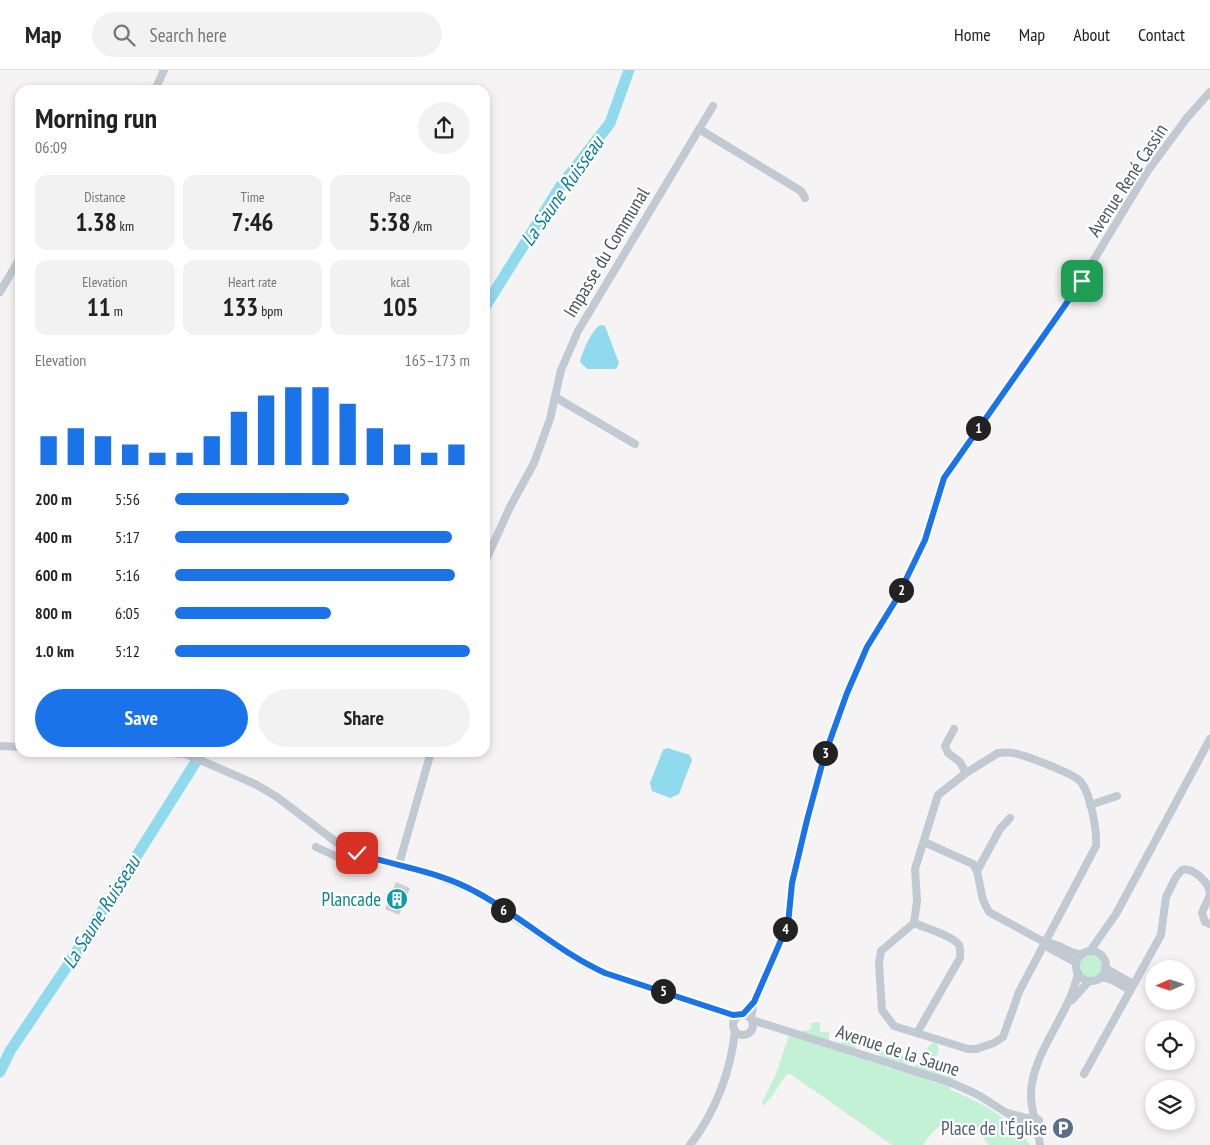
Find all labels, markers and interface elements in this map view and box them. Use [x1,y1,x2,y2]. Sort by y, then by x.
search box [92,12,442,57]
text: Map [25,19,62,50]
icon: search [110,21,138,49]
text: Search here [150,23,227,47]
text: Home [954,23,991,46]
text: Map [1019,23,1045,46]
text: About [1073,23,1110,46]
text: Contact [1138,23,1185,46]
text: Morning run [35,99,157,136]
button: share [418,102,470,154]
street label: Avenue René Cassin [1082,119,1172,241]
water label: La Saune Ruisseau [515,130,610,251]
text: 06:09 [35,137,67,157]
street label: Impasse du Communal [558,182,655,321]
text: Distance [84,188,125,206]
text: Time [240,188,265,206]
text: Pace [389,188,411,206]
text: 1.38 [75,206,117,238]
text: 7:46 [231,206,274,238]
text: 5:38 [368,206,410,238]
text: km [117,217,134,235]
text: /km [410,217,432,235]
pin [1061,260,1103,302]
icon: arrive [1068,267,1096,295]
text: Elevation [82,273,127,291]
text: Heart rate [228,273,277,291]
text: kcal [391,273,410,291]
text: 11 [87,291,111,323]
text: 133 [222,291,258,323]
text: 105 [382,291,418,323]
text: m [111,302,123,320]
text: bpm [258,302,283,320]
text: Elevation [35,350,86,370]
text: 165–173 m [405,350,470,370]
pin: 1 [966,416,990,440]
text: 1 [975,419,982,437]
text: 200 m [35,489,72,509]
text: 5:56 [115,489,140,509]
text: 400 m [35,527,72,547]
text: 5:17 [115,527,140,547]
text: 600 m [35,565,72,585]
text: 5:16 [115,565,140,585]
pin: 2 [888,578,914,602]
text: 2 [898,581,905,599]
text: 800 m [35,603,72,623]
text: 6:05 [115,603,140,623]
text: 1.0 km [35,641,74,661]
text: 5:12 [115,641,140,661]
button: Save [35,689,248,747]
button: Share [258,689,470,747]
pin: 3 [812,740,838,766]
text: 3 [822,744,829,762]
pin [336,832,378,874]
icon: check [343,839,371,867]
water label: La Saune Ruisseau [56,850,147,973]
place label: Plancade [322,887,381,911]
building icon: Plancade [385,887,409,911]
pin: 6 [490,898,516,922]
text: 6 [500,901,507,919]
pin: 4 [772,916,798,942]
text: 4 [782,920,789,938]
north arrow [1145,960,1195,1010]
map controls [1145,960,1195,1130]
pin: 5 [650,978,676,1004]
text: 5 [660,982,667,1000]
street label: Avenue de la Saune [833,1019,963,1081]
button: locate [1145,1020,1195,1070]
button: layers [1145,1080,1195,1130]
place label: Place de l'Église [941,1116,1047,1140]
parking icon: Place de l'Église [1051,1116,1075,1140]

